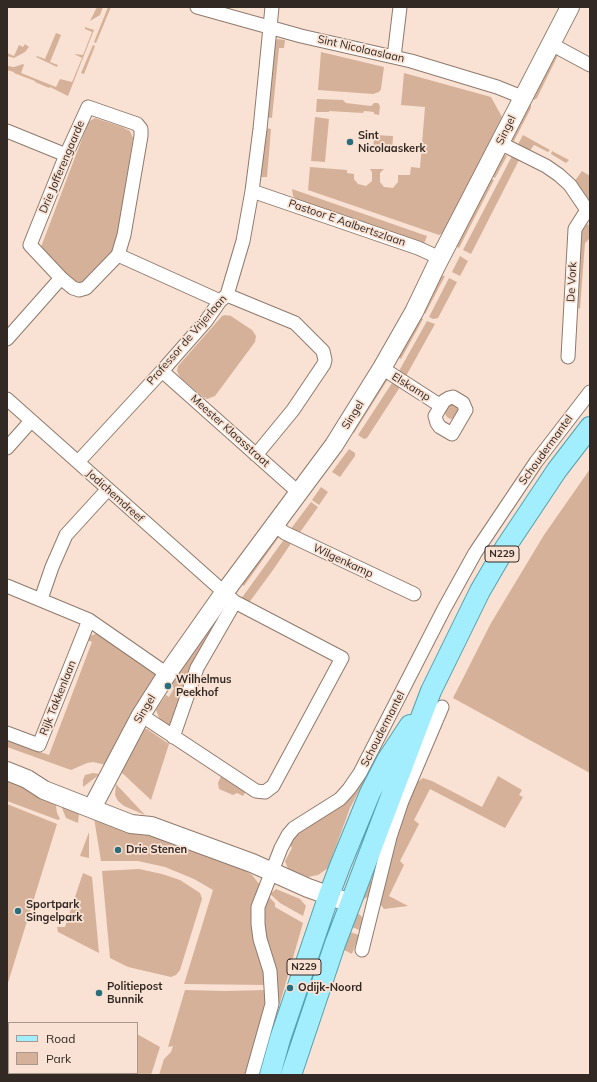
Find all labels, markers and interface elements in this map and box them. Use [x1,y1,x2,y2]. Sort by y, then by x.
street label: Sint Nicolaaslaan [316,33,406,65]
street label: Singel [493,113,519,147]
street label: Drie Jofferengaarde [37,119,87,215]
place label: Sint Nicolaaskerk [358,129,426,155]
marker: Sint Nicolaaskerk [345,137,355,147]
street label: Pastoor E Aalbertszlaan [287,197,407,249]
street label: De Vork [564,262,580,302]
street label: Professor de Vrijerlaan [144,292,230,388]
street label: Elskamp [389,370,433,404]
street label: Meester Klaasstraat [188,392,272,470]
street label: Singel [339,398,367,432]
street label: Schoudermantel [516,413,576,487]
street label: Jodichemdreef [84,467,146,525]
street label: Wilgenkamp [311,541,375,581]
road number: N229 [485,546,519,562]
street label: Rijk Takkenlaan [37,659,79,737]
place label: Wilhelmus Peekhof [176,673,232,699]
marker: Wilhelmus Peekhof [163,681,173,691]
street label: Schoudermantel [358,689,408,769]
street label: Singel [131,692,159,726]
place label: Drie Stenen [126,843,187,857]
marker: Drie Stenen [113,845,123,855]
place label: Sportpark Singelpark [26,898,82,924]
marker: Sportpark Singelpark [13,906,23,916]
road number: N229 [287,959,321,975]
place label: Politiepost Bunnik [107,980,162,1006]
place label: Odijk-Noord [298,981,362,995]
marker: Odijk-Noord [285,983,295,993]
marker: Politiepost Bunnik [94,988,104,998]
legend [8,1022,138,1074]
text: Road [46,1031,75,1046]
text: Park [46,1051,71,1066]

